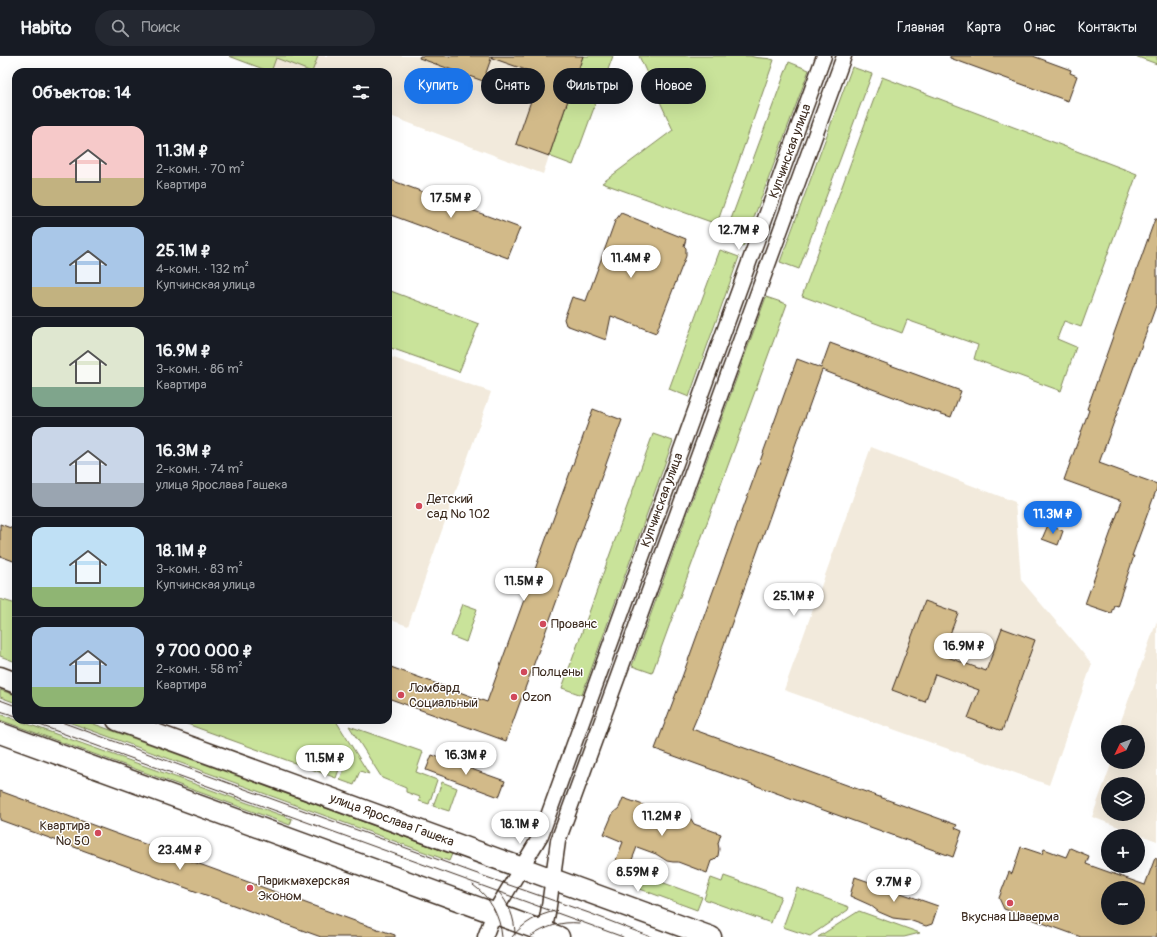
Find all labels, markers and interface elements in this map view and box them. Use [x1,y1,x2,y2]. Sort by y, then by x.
search box [95,10,375,46]
text: Habito [20,16,71,40]
icon: search [109,17,131,39]
text: Поиск [141,18,181,37]
text: Главная [897,19,944,36]
text: Карта [966,19,1001,36]
text: О нас [1023,19,1056,36]
text: Контакты [1078,19,1137,36]
chip: Купить [404,68,473,104]
chip: Снять [481,68,545,104]
chip: Фильтры [553,68,633,104]
chip: Новое [641,68,706,104]
icon: filters [350,81,372,103]
text: Объектов: 14 [32,82,131,103]
street label: Купчинская улица [766,102,814,200]
text: 11.3M ₽ [156,140,209,161]
icon: home [64,142,112,190]
text: 2-комн. · 70 m² [156,161,245,177]
text: Квартира [156,177,207,193]
pin: 17.5M ₽ [414,185,488,219]
text: 17.5M ₽ [430,190,472,206]
pin: 12.7M ₽ [702,217,776,251]
text: 12.7M ₽ [718,222,760,238]
text: 25.1M ₽ [156,240,211,261]
icon: home [64,243,112,291]
pin: 11.4M ₽ [594,245,668,279]
text: 11.4M ₽ [611,250,651,266]
text: 4-комн. · 132 m² [156,261,249,277]
text: Купчинская улица [156,277,255,293]
text: 16.9M ₽ [156,340,211,361]
icon: home [64,343,112,391]
text: 3-комн. · 86 m² [156,361,243,377]
text: Квартира [156,377,207,393]
text: 16.3M ₽ [156,440,212,461]
icon: home [64,443,112,491]
street label: Купчинская улица [638,451,686,549]
text: 2-комн. · 74 m² [156,461,243,477]
text: улица Ярослава Гашека [156,477,287,493]
place label: Детский сад № 102 [426,491,490,522]
marker: Детский сад № 102 [414,501,424,511]
pin: 11.3M ₽ [1016,501,1090,535]
text: 11.3M ₽ [1033,506,1073,522]
text: 18.1M ₽ [156,540,208,561]
icon: home [64,543,112,591]
text: 3-комн. · 83 m² [156,561,243,577]
pin: 11.5M ₽ [487,568,561,602]
text: 11.5M ₽ [504,573,544,589]
text: Купчинская улица [156,577,255,593]
pin: 25.1M ₽ [757,583,831,617]
text: 25.1M ₽ [773,588,815,604]
place label: Прованс [551,616,598,632]
marker: Прованс [538,619,548,629]
pin: 16.9M ₽ [927,633,1001,667]
text: 16.9M ₽ [943,638,985,654]
text: 9 700 000 ₽ [156,640,253,661]
icon: home [64,643,112,691]
text: 2-комн. · 58 m² [156,661,243,677]
place label: Полцены [532,664,583,680]
marker: Полцены [519,667,529,677]
text: Квартира [156,677,207,693]
place label: Ломбард Социальный [408,680,478,711]
place label: Ozon [522,689,551,705]
marker: Ломбард Социальный [396,690,406,700]
marker: Ozon [509,692,519,702]
north arrow [1101,725,1145,769]
map controls [1101,725,1145,925]
pin: 16.3M ₽ [429,742,503,776]
pin: 11.5M ₽ [288,745,362,779]
text: 16.3M ₽ [445,747,487,763]
text: 11.5M ₽ [305,750,345,766]
button: layers [1101,777,1145,821]
street label: улица Ярослава Гашека [327,790,456,850]
pin: 11.2M ₽ [625,803,699,837]
text: 11.2M ₽ [642,808,682,824]
pin: 18.1M ₽ [483,811,557,845]
text: 18.1M ₽ [500,816,540,832]
place label: Квартира № 50 [39,818,90,849]
marker: Квартира № 50 [93,828,103,838]
button: + [1101,829,1145,873]
pin: 23.4M ₽ [143,837,217,871]
text: 23.4M ₽ [158,842,202,858]
pin: 8.59M ₽ [601,859,675,893]
text: 8.59M ₽ [616,864,660,880]
pin: 9.7M ₽ [861,869,927,903]
place label: Парикмахерская Эконом [258,873,350,904]
text: 9.7M ₽ [876,874,912,890]
button: − [1101,881,1145,925]
marker: Парикмахерская Эконом [245,883,255,893]
marker: Вкусная Шаверма [1005,898,1015,908]
place label: Вкусная Шаверма [961,909,1059,925]

